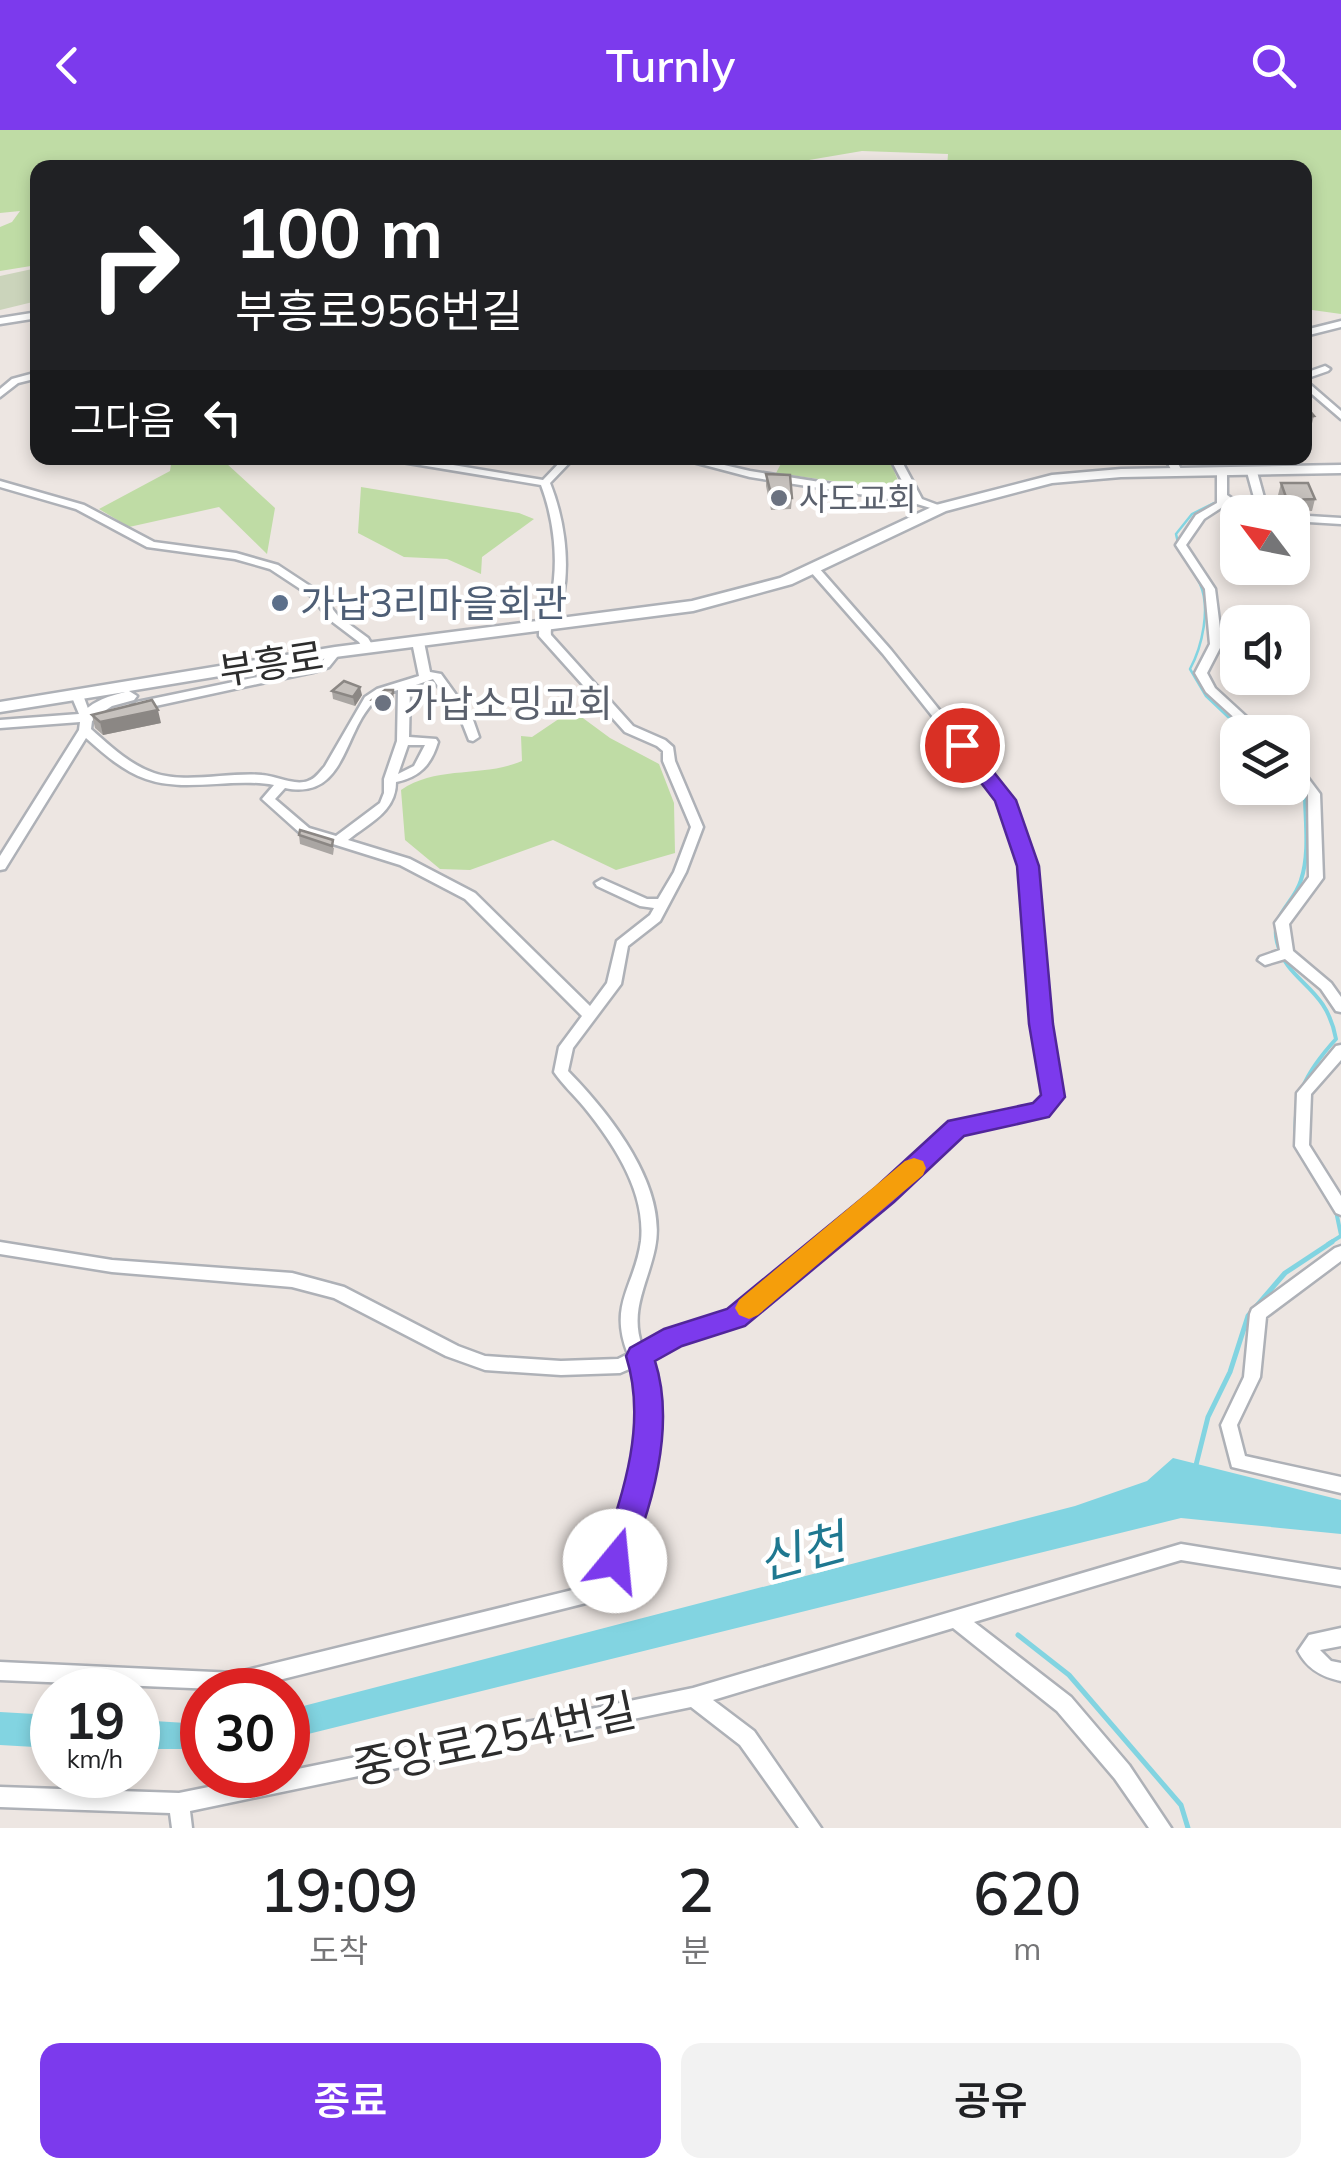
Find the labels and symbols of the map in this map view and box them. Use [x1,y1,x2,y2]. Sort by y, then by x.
place label: 사도교회 [799,478,917,518]
marker: 사도교회 [768,487,790,509]
north arrow [1220,495,1310,585]
place label: 가납3리마을회관 [300,579,568,627]
marker: 가납3리마을회관 [269,592,291,614]
street label: 부흥로 [215,631,327,695]
place label: 가납소밍교회 [403,679,613,727]
marker: 가납소밍교회 [372,692,394,714]
pin [920,703,1005,788]
position arrow [563,1509,667,1613]
water label: 신천 [751,1509,856,1591]
speed limit sign: 30 [180,1668,310,1798]
street label: 중앙로254번길 [347,1681,641,1795]

